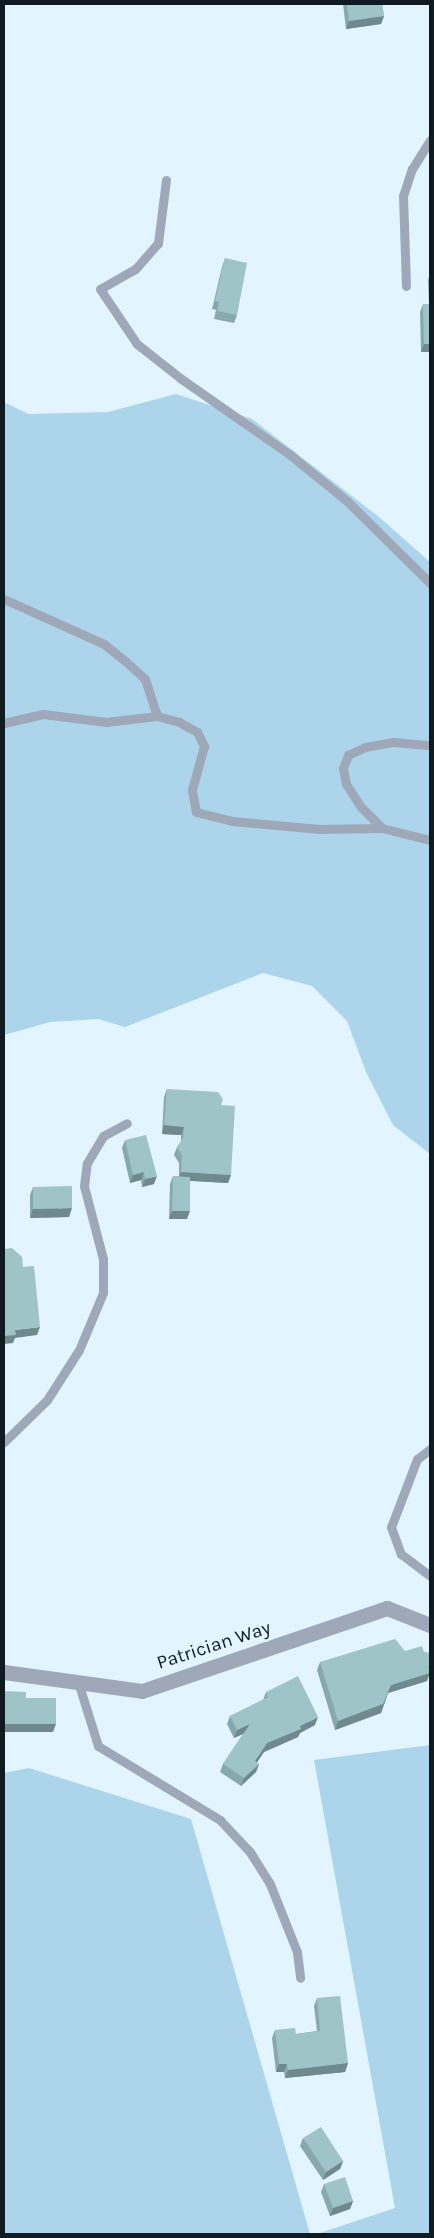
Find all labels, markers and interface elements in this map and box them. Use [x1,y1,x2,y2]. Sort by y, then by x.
street label: Patrician Way [154,1617,274,1675]

